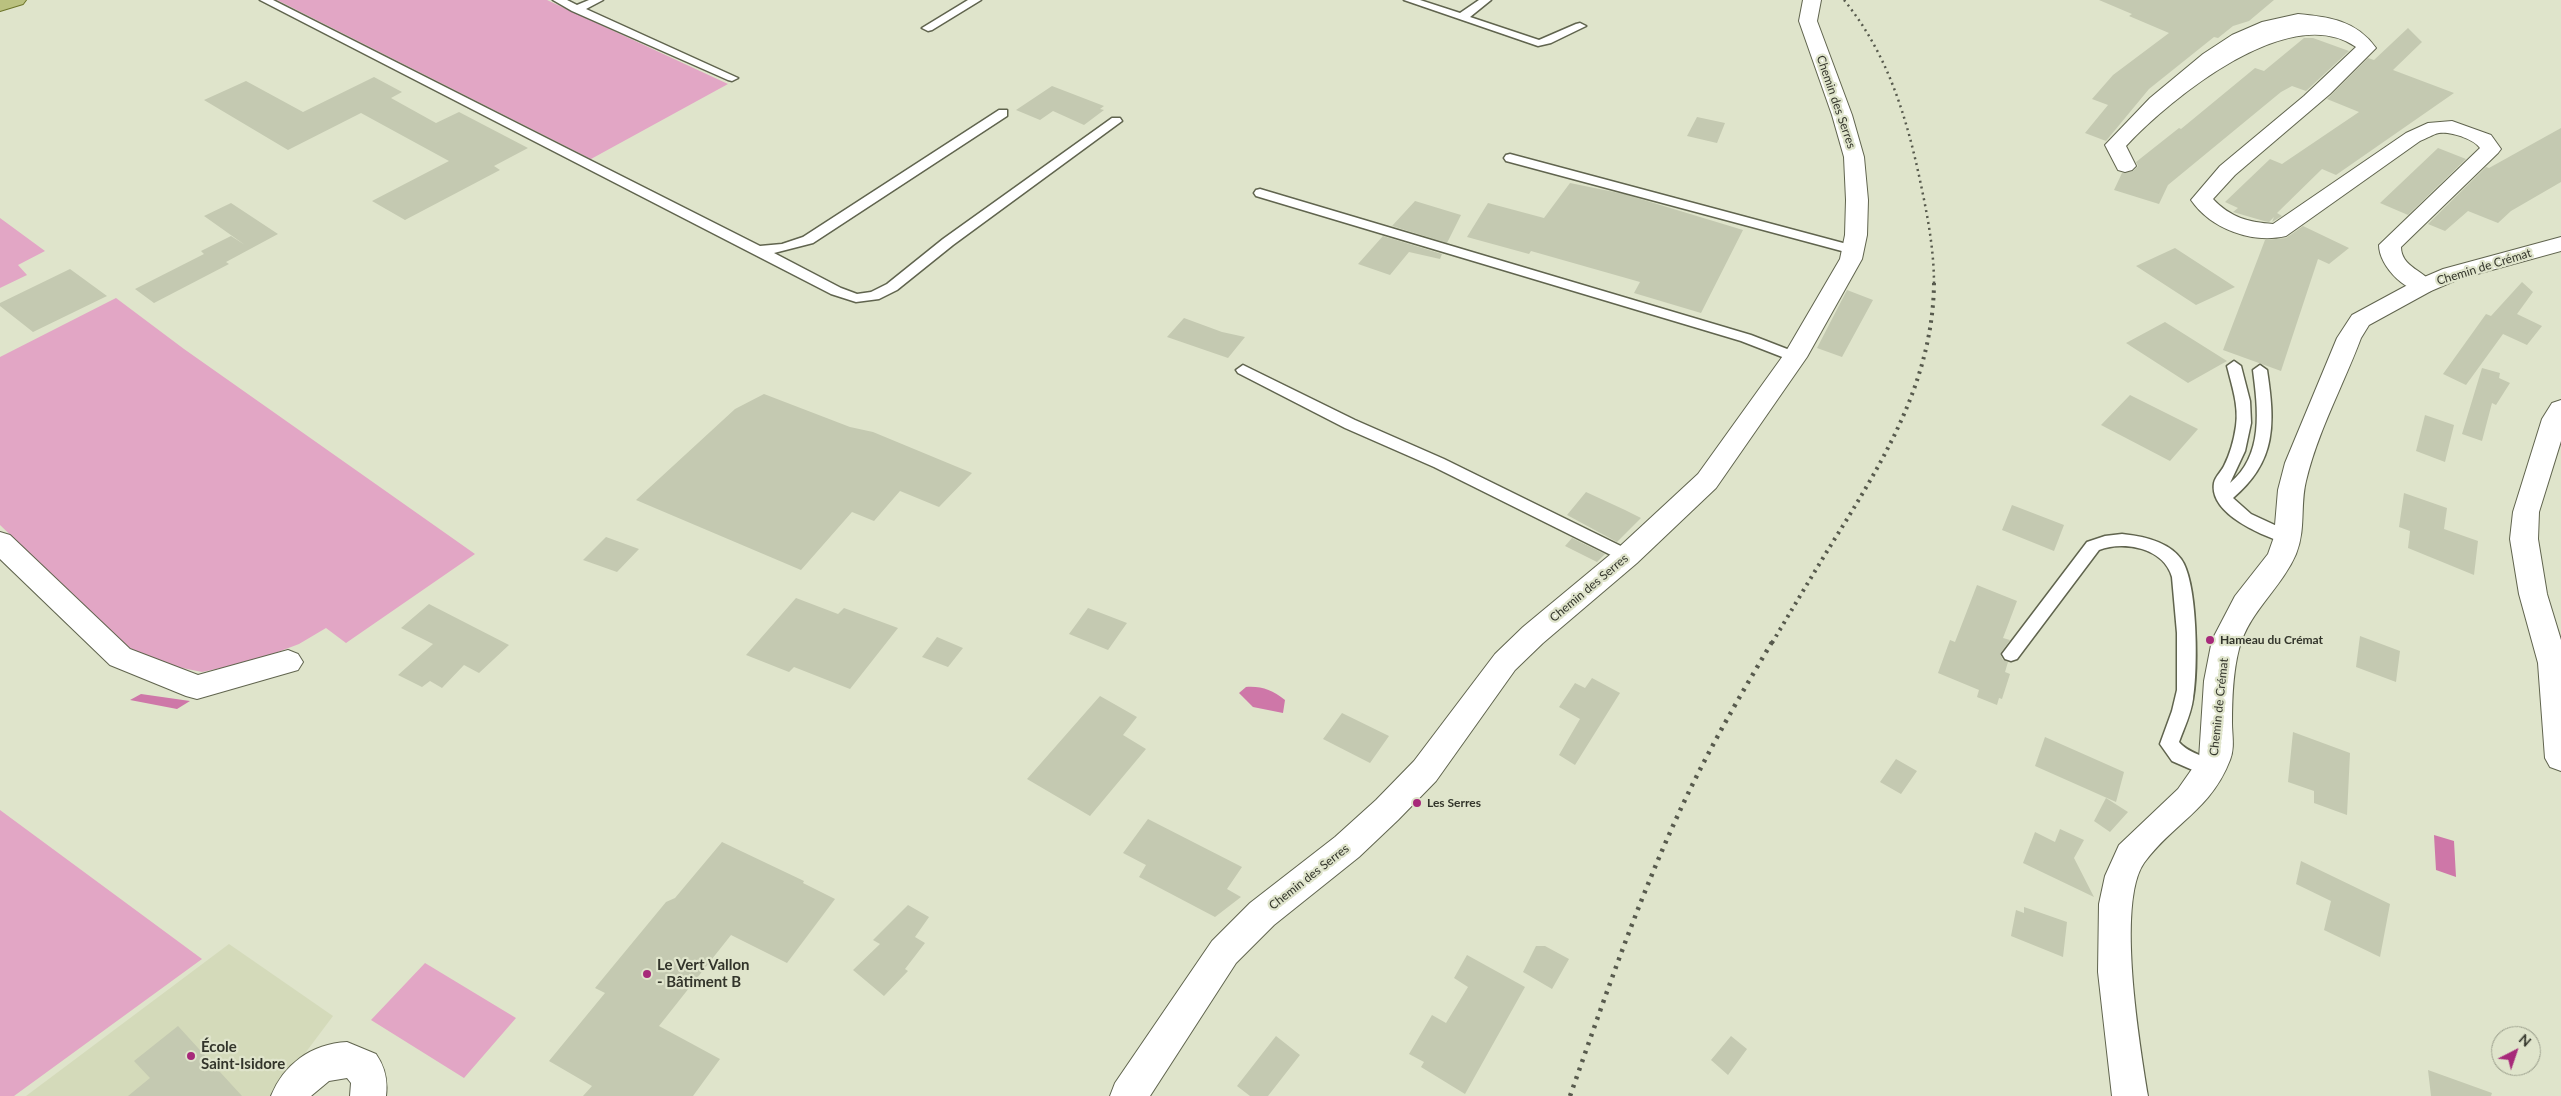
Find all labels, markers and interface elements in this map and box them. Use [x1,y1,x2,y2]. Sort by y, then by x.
street label: Chemin des Serres [1813,53,1859,151]
street label: Chemin de Crémat [2435,246,2533,288]
street label: Chemin des Serres [1547,551,1631,625]
place label: Hameau du Crémat [2220,633,2323,647]
marker: Hameau du Crémat [2204,634,2216,646]
street label: Chemin de Crémat [2207,657,2231,757]
place label: Les Serres [1427,796,1481,810]
marker: Les Serres [1411,797,1423,809]
street label: Chemin des Serres [1266,841,1352,913]
place label: Le Vert Vallon - Bâtiment B [657,956,750,991]
marker: Le Vert Vallon - Bâtiment B [641,968,653,980]
north arrow [2491,1026,2541,1076]
text: N [2516,1030,2535,1050]
place label: École Saint-Isidore [201,1038,285,1073]
marker: École Saint-Isidore [185,1050,197,1062]

